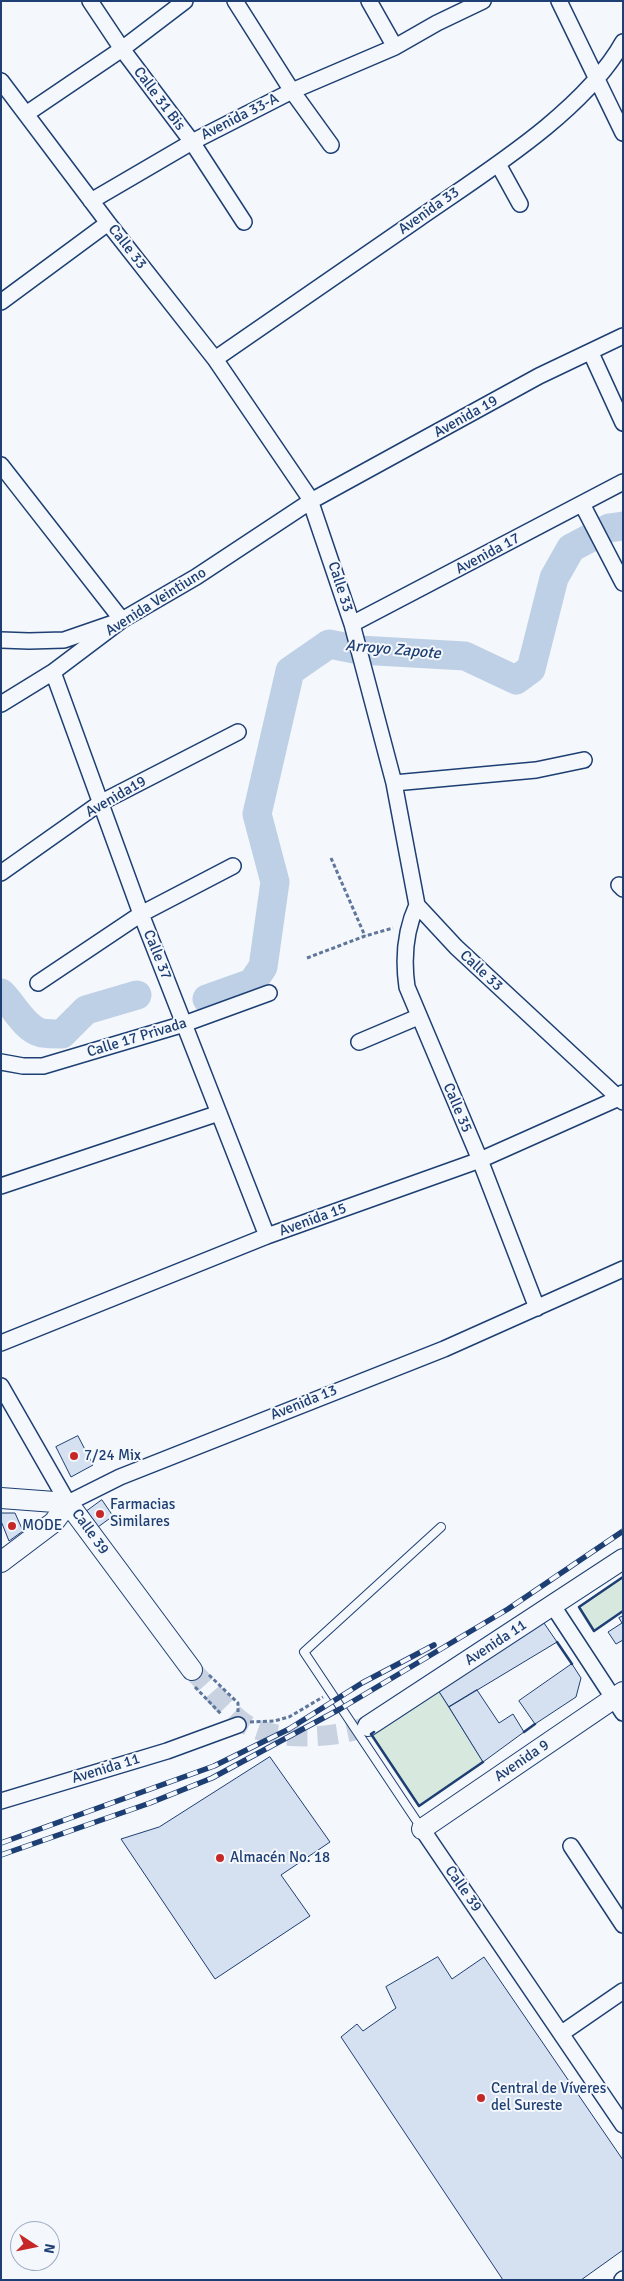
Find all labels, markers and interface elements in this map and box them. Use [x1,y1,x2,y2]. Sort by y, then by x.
street label: Calle 31 Bis [129,64,189,134]
street label: Avenida 33-A [198,90,282,144]
street label: Avenida 33 [395,183,463,239]
street label: Calle 33 [104,221,150,273]
street label: Avenida 19 [431,392,501,442]
street label: Avenida 17 [453,530,523,578]
street label: Calle 33 [323,559,357,615]
street label: Avenida Veintiuno [102,564,210,640]
water label: Arroyo Zapote [345,636,441,664]
street label: Avenida19 [82,772,150,822]
street label: Calle 37 [139,927,175,983]
street label: Calle 33 [456,947,506,995]
street label: Calle 17 Privada [85,1014,189,1062]
street label: Calle 35 [439,1081,475,1135]
street label: Avenida 15 [277,1200,349,1240]
street label: Avenida 13 [268,1381,340,1425]
place label: 7/24 Mix [84,1447,141,1465]
marker: 7/24 Mix [68,1450,80,1462]
place label: Farmacias Similares [110,1496,175,1531]
street label: Calle 39 [67,1506,113,1558]
marker: Farmacias Similares [94,1508,106,1520]
place label: MODE [22,1517,62,1535]
marker: MODE [6,1520,18,1532]
street label: Avenida 11 [462,1616,530,1670]
street label: Avenida 9 [491,1736,553,1786]
street label: Avenida 11 [70,1750,142,1788]
place label: Almacén No. 18 [230,1849,330,1867]
marker: Almacén No. 18 [214,1852,226,1864]
street label: Calle 39 [441,1863,485,1915]
place label: Central de Víveres del Sureste [491,2080,606,2115]
marker: Central de Víveres del Sureste [475,2092,487,2104]
north arrow [10,2221,60,2271]
text: N [40,2242,59,2255]

